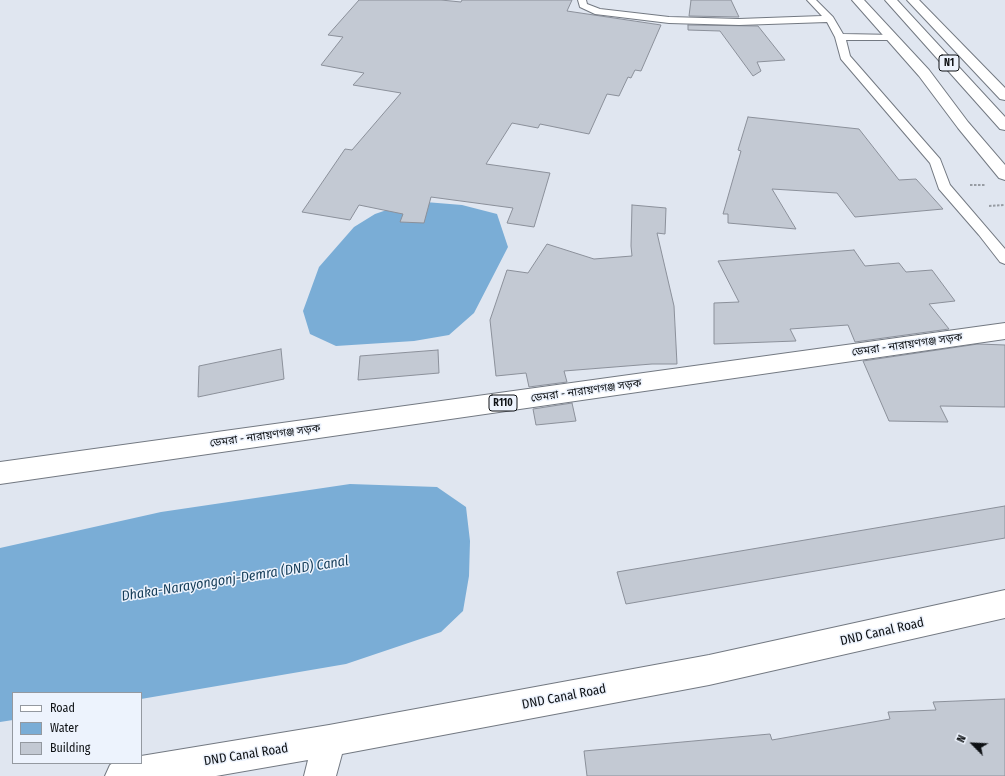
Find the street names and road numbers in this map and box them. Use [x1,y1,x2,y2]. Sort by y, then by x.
road number: N1 [939,55,959,71]
street label: ডেমরা - নারায়ণগঞ্জ সড়ক [851,331,963,359]
street label: ডেমরা - নারায়ণগঞ্জ সড়ক [530,377,642,405]
road number: R110 [489,395,517,411]
street label: ডেমরা - নারায়ণগঞ্জ সড়ক [209,422,321,450]
street label: DND Canal Road [839,615,925,649]
street label: DND Canal Road [521,681,607,713]
street label: DND Canal Road [203,741,289,769]

